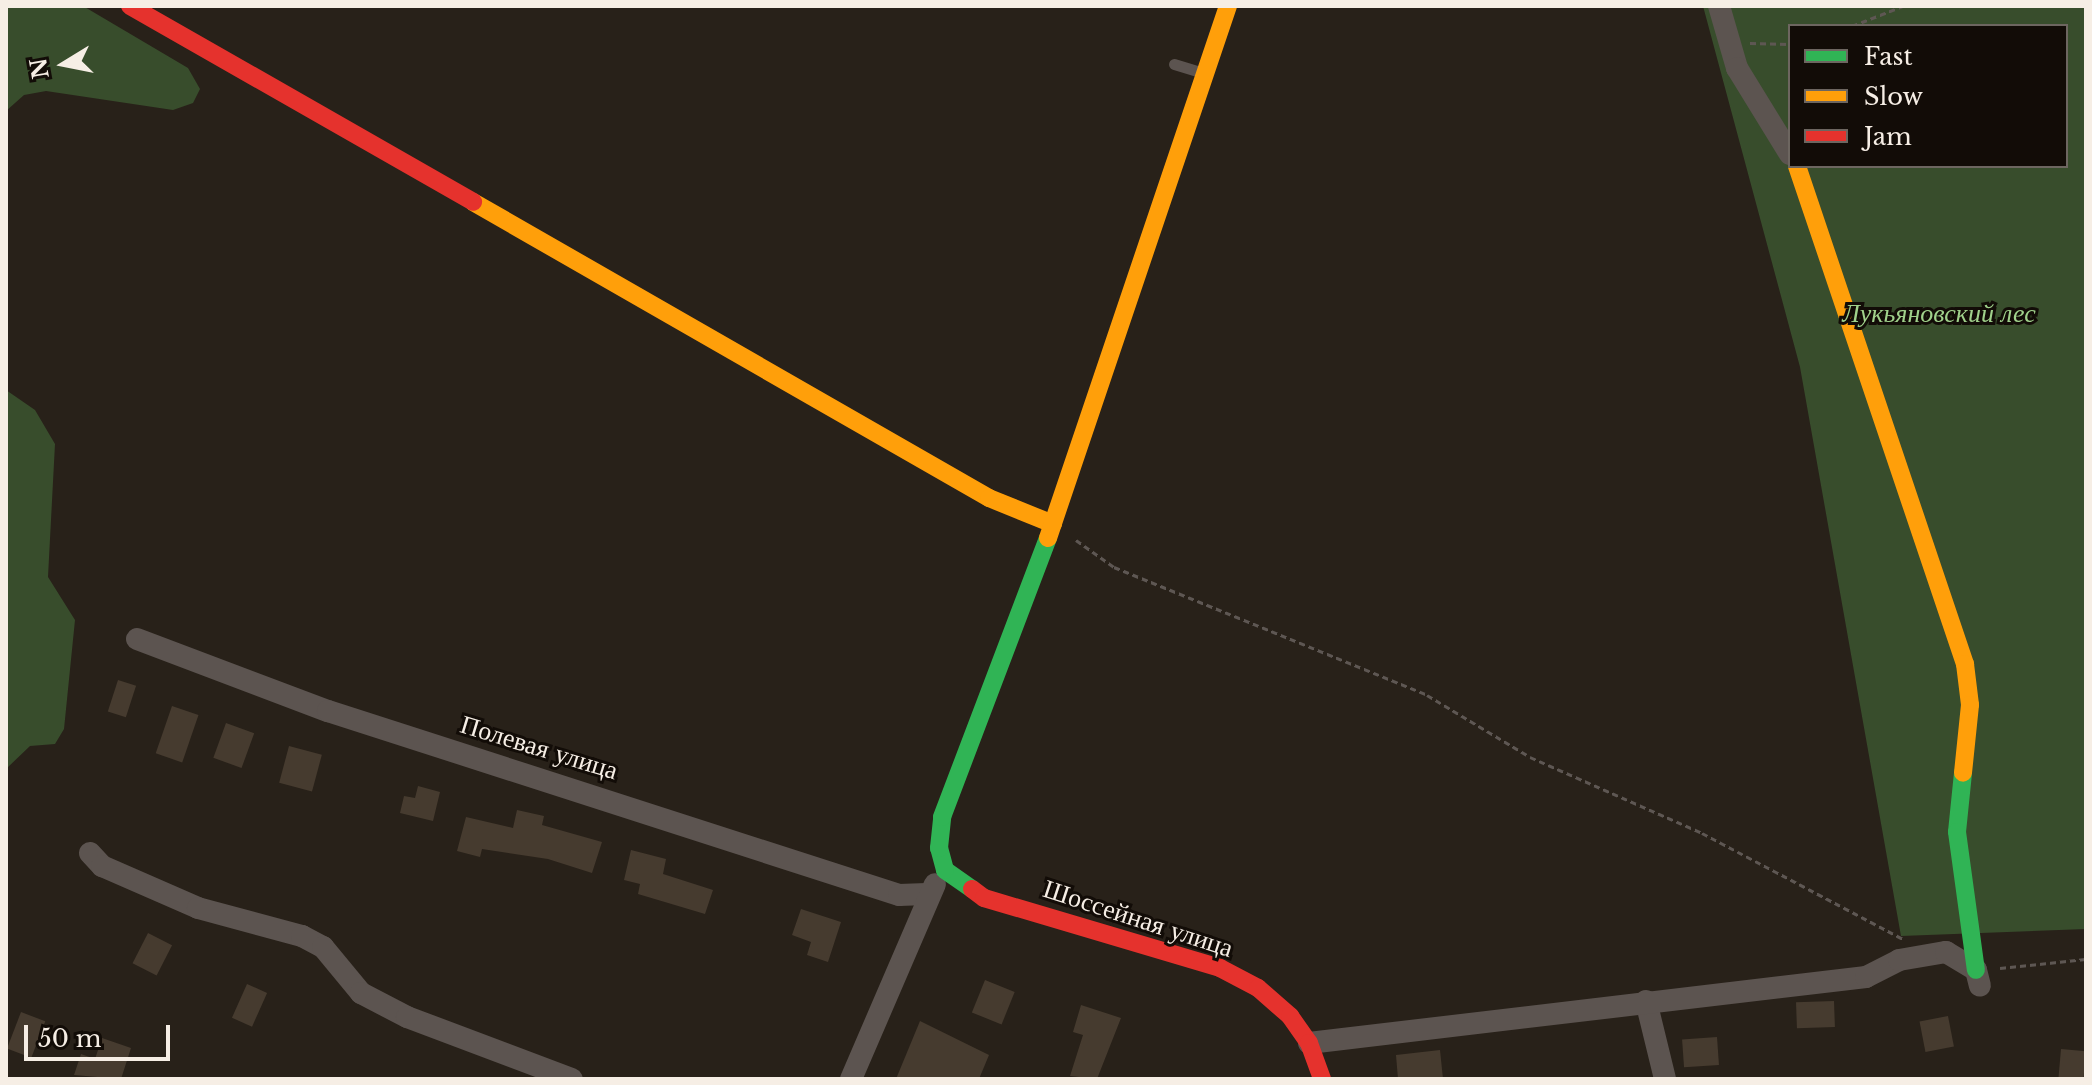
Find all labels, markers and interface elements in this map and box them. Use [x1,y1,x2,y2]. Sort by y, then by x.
north arrow [24,24,104,104]
legend [1788,24,2068,168]
text: Fast [1864,42,1912,71]
text: N [25,56,55,81]
text: Slow [1864,82,1923,111]
text: Jam [1864,122,1912,151]
park label: Лукьяновский лес [1842,298,2036,330]
street label: Полевая улица [456,709,622,787]
street label: Шоссейная улица [1039,874,1237,964]
scale bar [28,1009,174,1059]
text: 50 m [38,1024,101,1053]

